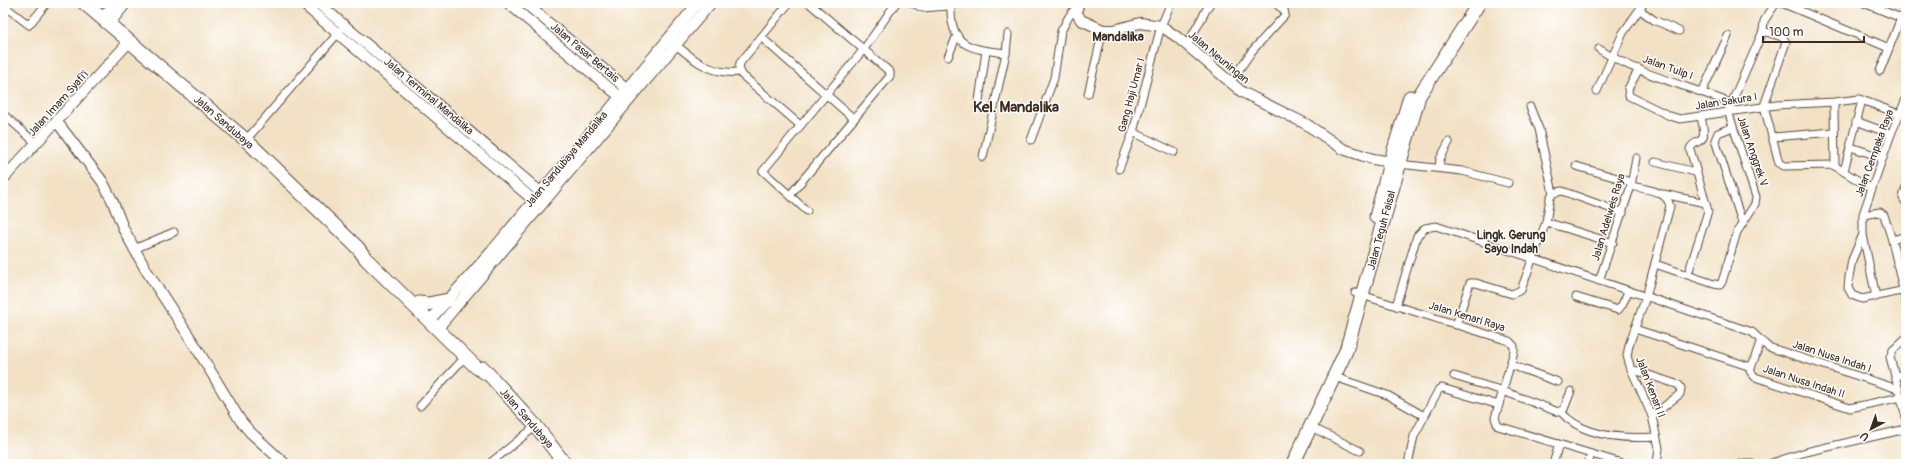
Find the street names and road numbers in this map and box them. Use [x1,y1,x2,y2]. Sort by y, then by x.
street label: Jalan Pasar Bertais [548,20,622,85]
street label: Jalan Neuningan [1186,28,1252,87]
street label: Jalan Tulip I [1641,52,1695,83]
street label: Jalan Terminal Mandalika [381,55,476,138]
street label: Gang Haji Umar I [1115,56,1148,134]
street label: Jalan Imam Syafi'i [26,68,91,139]
street label: Jalan Sakura I [1694,90,1758,113]
street label: Jalan Sandubaya [191,93,256,152]
street label: Jalan Cempaka Raya [1853,108,1896,199]
street label: Jalan Sandubaya Mandalika [522,109,610,210]
street label: Jalan Anggrek V [1734,114,1771,188]
street label: Jalan Adelweis Raya [1589,172,1628,262]
street label: Jalan Teguh Faisal [1365,189,1398,271]
street label: Jalan Kenari Raya [1427,299,1507,334]
street label: Jalan Nusa Indah I [1791,338,1873,375]
street label: Jalan Kenari II [1633,355,1668,419]
street label: Jalan Nusa Indah II [1761,362,1846,401]
street label: Jalan Sandubaya [497,386,556,451]

